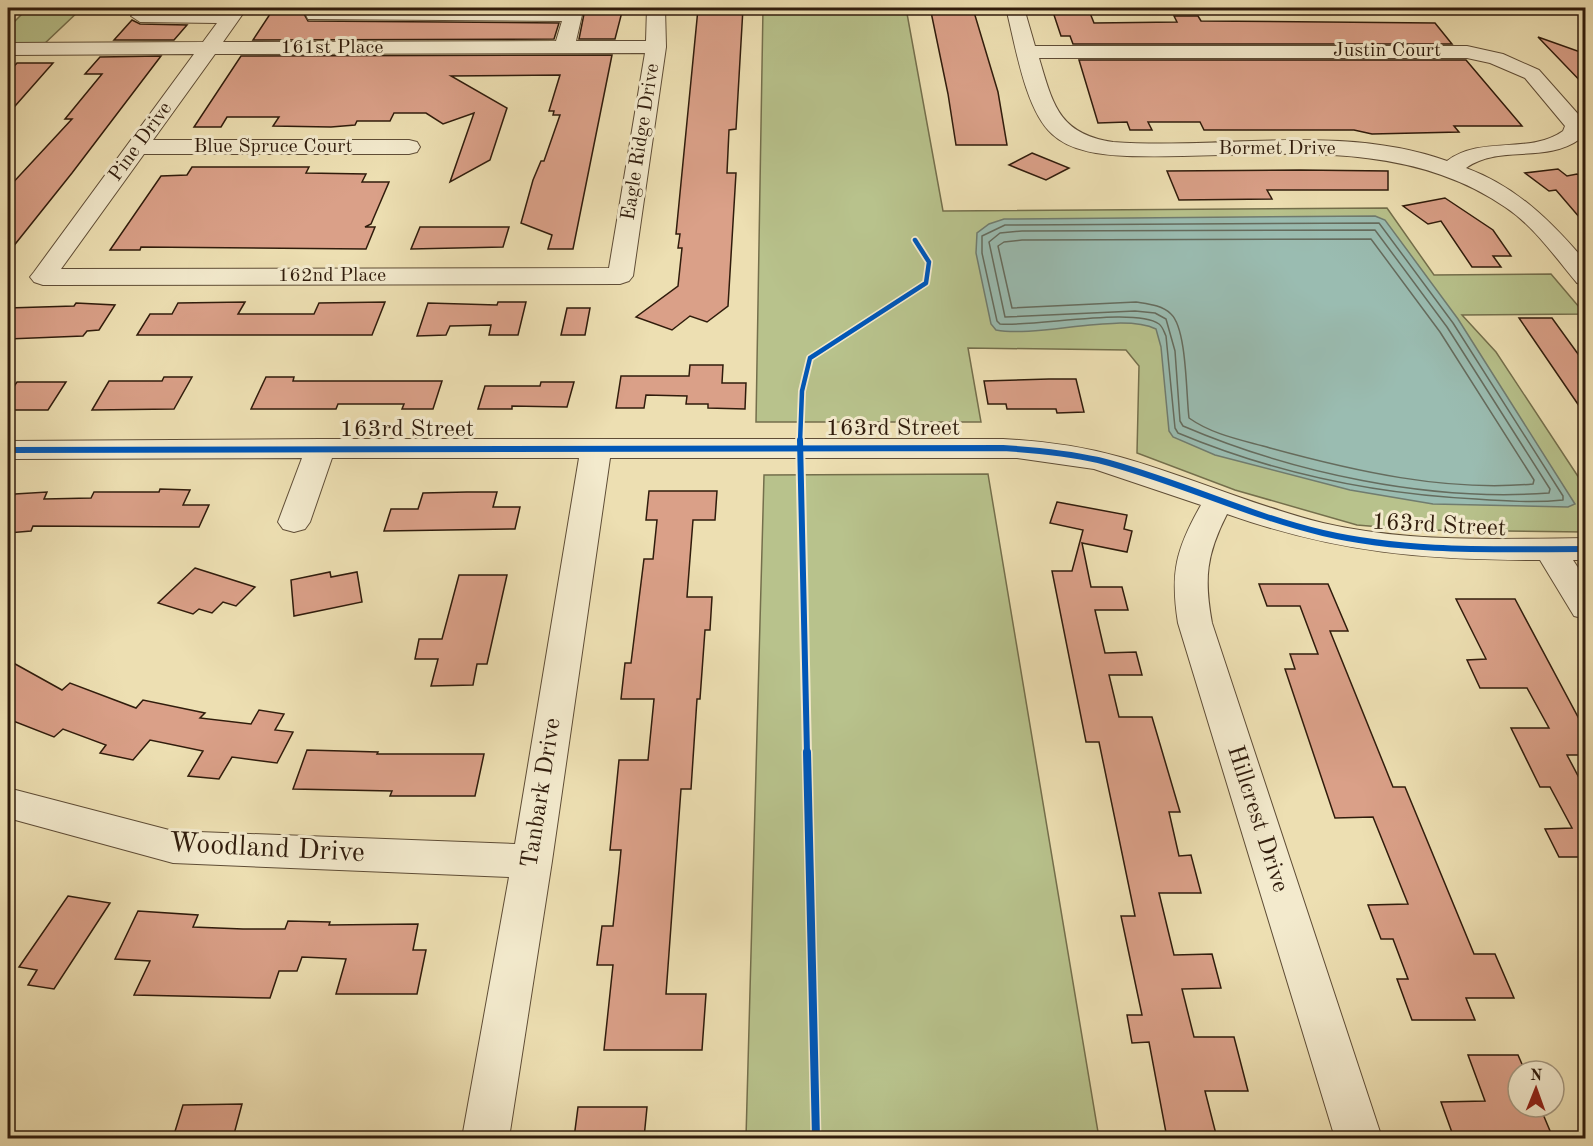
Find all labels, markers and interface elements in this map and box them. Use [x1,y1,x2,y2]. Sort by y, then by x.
street label: 161st Place [281,38,383,58]
street label: Justin Court [1333,41,1441,61]
street label: Eagle Ridge Drive [619,62,663,222]
street label: Pine Drive [106,99,176,185]
street label: Blue Spruce Court [193,137,353,157]
street label: Bormet Drive [1218,139,1336,159]
street label: 162nd Place [278,266,386,286]
street label: 163rd Street [826,417,960,441]
street label: 163rd Street [340,418,474,442]
street label: 163rd Street [1371,510,1507,542]
street label: Tanbark Drive [518,716,566,870]
street label: Hillcrest Drive [1222,743,1292,895]
street label: Woodland Drive [168,830,366,868]
north arrow [1506,1059,1566,1119]
text: N [1530,1068,1543,1084]

